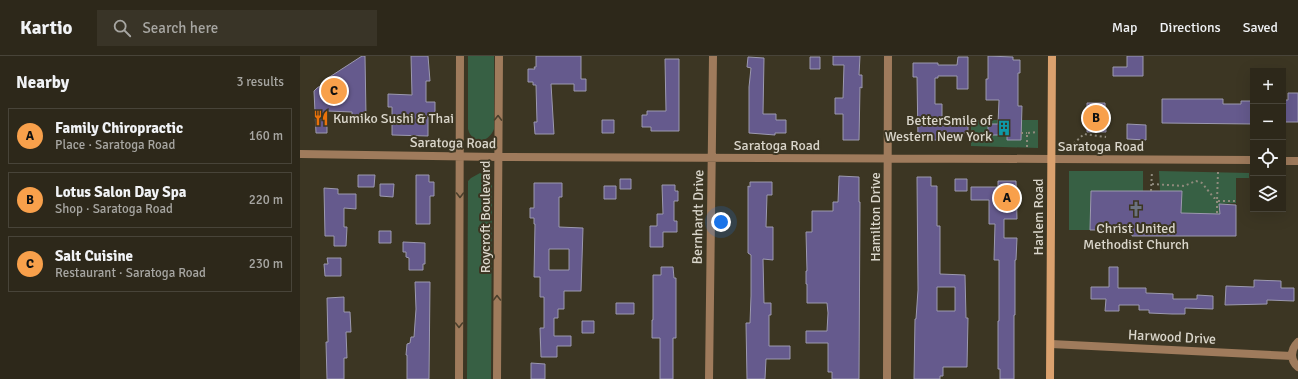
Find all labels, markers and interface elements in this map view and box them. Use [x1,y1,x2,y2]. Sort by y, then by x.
search box [97,10,377,46]
text: Kartio [20,16,73,40]
icon: search [111,17,133,39]
text: Search here [143,19,218,37]
text: Map [1112,19,1138,36]
text: Directions [1160,19,1221,36]
text: Saved [1243,19,1278,36]
map controls [1250,68,1286,212]
button: + [1250,68,1286,104]
text: Nearby [16,72,69,93]
text: 3 results [236,74,284,90]
pin: C [321,76,347,106]
pin: B [1083,103,1109,133]
button: − [1250,104,1286,140]
restaurant icon: Kumiko Sushi & Thai [312,109,330,127]
place label: Kumiko Sushi & Thai [333,110,454,127]
place label: BetterSmile of Western New York [885,112,993,145]
one-way arrow [494,115,502,121]
text: Family Chiropractic [55,119,183,137]
building icon: BetterSmile of Western New York [995,119,1013,137]
text: A [26,128,34,144]
text: 160 m [249,128,283,144]
street label: Saratoga Road [410,134,496,152]
text: Place · Saratoga Road [55,137,175,153]
street label: Saratoga Road [734,137,820,154]
street label: Saratoga Road [1058,138,1144,155]
button: locate [1250,140,1286,176]
street label: Roycroft Boulevard [477,161,494,273]
street label: Bernhardt Drive [689,169,707,265]
street label: Hamilton Drive [867,172,884,262]
button: layers [1250,176,1286,212]
street label: Harlem Road [1030,179,1047,255]
text: Lotus Salon Day Spa [55,183,186,201]
pin: A [994,183,1020,213]
text: B [26,192,34,208]
text: 220 m [249,192,283,208]
one-way arrow [456,192,464,198]
church icon: Christ United Methodist Church [1127,200,1145,218]
text: Shop · Saratoga Road [55,201,173,217]
your location [711,212,731,232]
place label: Christ United Methodist Church [1083,220,1189,253]
text: Salt Cuisine [55,247,133,265]
text: C [26,256,34,272]
text: 230 m [249,256,283,272]
text: Restaurant · Saratoga Road [55,265,206,281]
one-way arrow [493,295,501,301]
one-way arrow [455,322,463,328]
street label: Harwood Drive [1127,326,1217,348]

